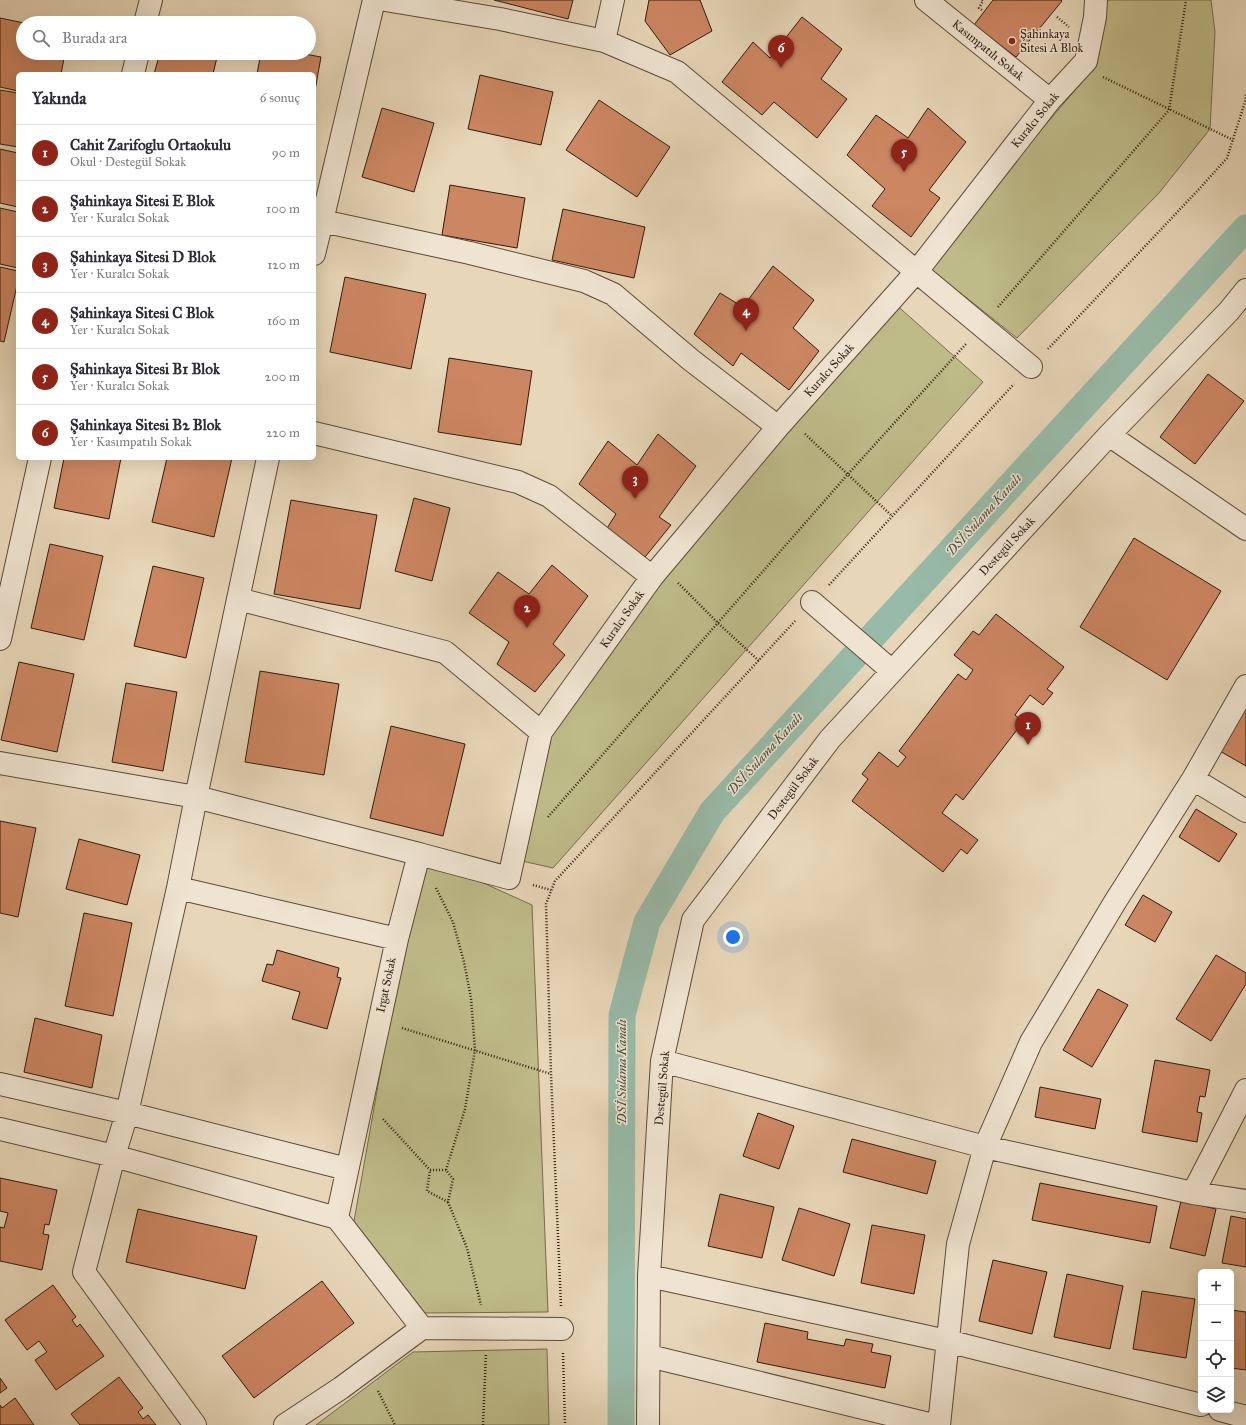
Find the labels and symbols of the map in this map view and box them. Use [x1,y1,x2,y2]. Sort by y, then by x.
street label: Kasımpatılı Sokak [949,17,1027,83]
place label: Şahinkaya Sitesi A Blok [1020,27,1084,55]
pin: 6 [768,35,794,68]
marker: Şahinkaya Sitesi A Blok [1007,36,1017,46]
street label: Kuralcı Sokak [1008,89,1062,151]
pin: 5 [891,139,917,172]
pin: 4 [733,298,759,331]
street label: Kuralcı Sokak [801,340,857,400]
pin: 3 [622,466,648,499]
water label: DSİ Sulama Kanalı [943,470,1025,560]
street label: Destegül Sokak [976,513,1039,579]
street label: Kuralcı Sokak [597,587,647,651]
pin: 2 [514,595,540,628]
water label: DSİ Sulama Kanalı [724,709,806,799]
pin: 1 [1015,712,1041,745]
street label: Destegül Sokak [765,753,822,823]
your location [723,927,743,947]
street label: Irgat Sokak [373,956,400,1014]
water label: DSİ Sulama Kanalı [614,1019,630,1125]
street label: Destegül Sokak [652,1050,673,1126]

